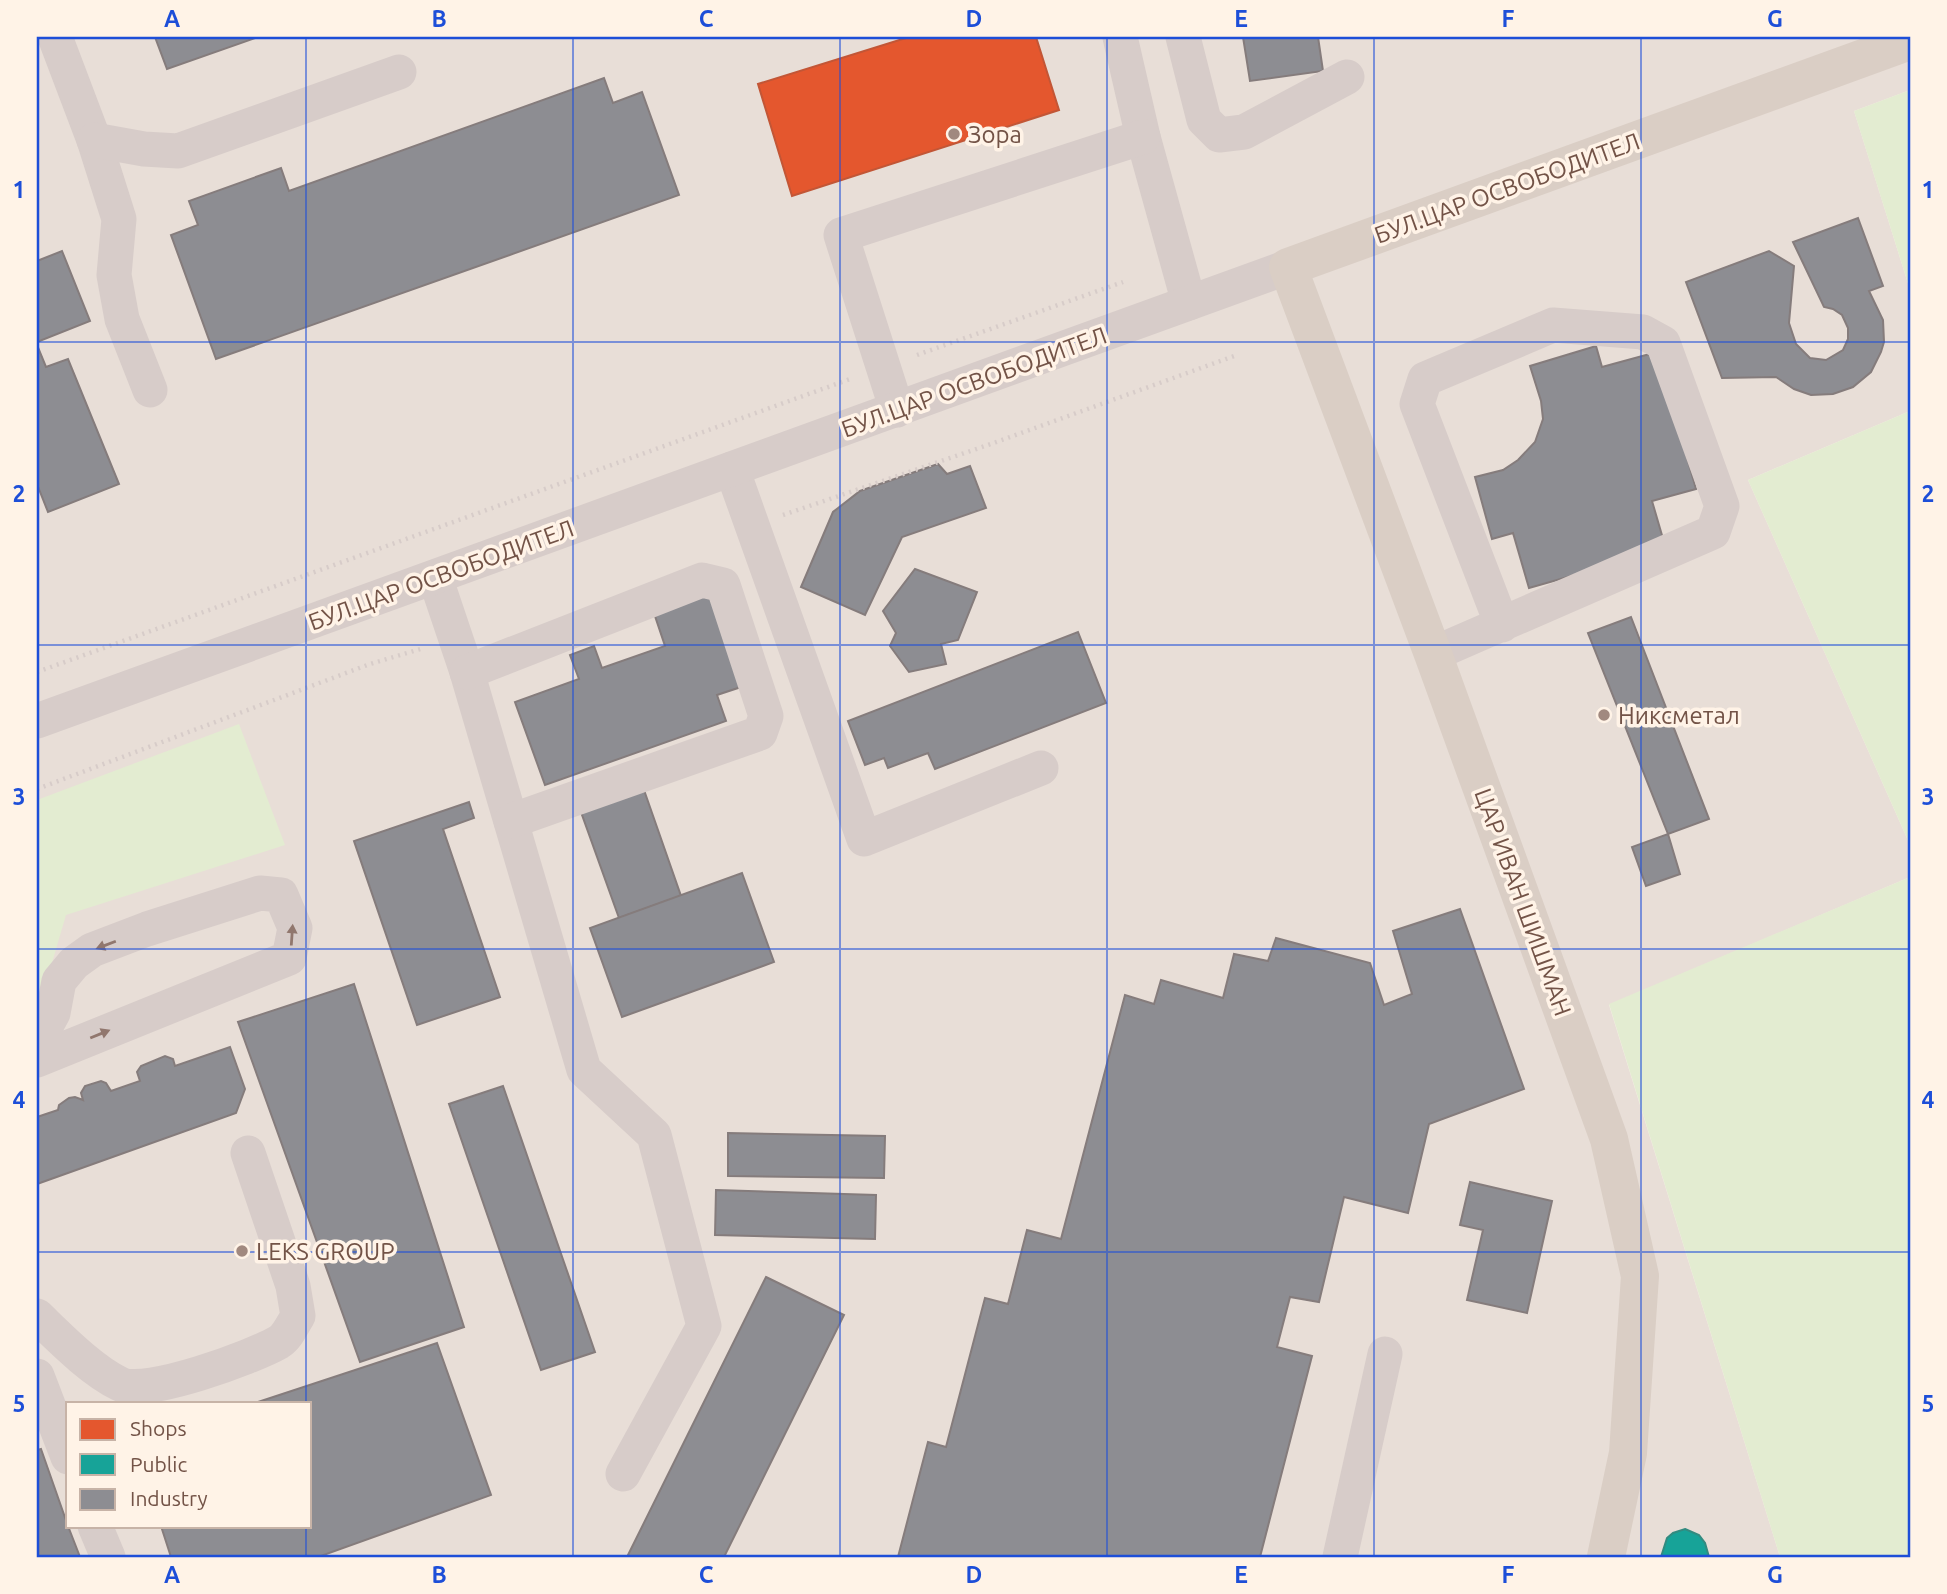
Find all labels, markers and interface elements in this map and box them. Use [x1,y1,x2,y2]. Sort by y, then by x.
text: A [164,6,180,31]
text: B [431,6,447,31]
text: C [699,6,714,31]
text: D [966,6,982,31]
text: E [1234,6,1248,31]
text: F [1502,6,1515,31]
text: G [1767,6,1783,31]
place label: Зора [968,121,1022,148]
marker: Зора [946,126,962,142]
street label: БУЛ.ЦАР ОСВОБОДИТЕЛ [1371,127,1643,249]
text: 1 [13,177,25,202]
text: 1 [1922,177,1934,202]
street label: БУЛ.ЦАР ОСВОБОДИТЕЛ [838,321,1110,443]
text: 2 [13,481,25,506]
text: 2 [1922,481,1934,506]
street label: БУЛ.ЦАР ОСВОБОДИТЕЛ [305,514,577,636]
place label: Никсметал [1618,702,1740,729]
marker: Никсметал [1596,707,1612,723]
text: 3 [13,784,25,809]
text: 3 [1922,784,1934,809]
street label: ЦАР ИВАН ШИШМАН [1469,785,1577,1019]
one-way arrow [287,924,298,946]
one-way arrow [95,940,116,951]
one-way arrow [90,1029,111,1040]
text: 4 [13,1087,26,1112]
text: 4 [1922,1087,1935,1112]
place label: LEKS GROUP [256,1238,395,1265]
marker: LEKS GROUP [234,1243,250,1259]
text: 5 [13,1391,25,1416]
text: 5 [1922,1391,1934,1416]
legend [66,1402,312,1528]
text: Shops [130,1416,187,1440]
text: Public [130,1452,187,1476]
text: Industry [130,1486,208,1510]
text: A [164,1562,180,1587]
text: B [431,1562,447,1587]
text: C [699,1562,714,1587]
text: D [966,1562,982,1587]
text: E [1234,1562,1248,1587]
text: F [1502,1562,1515,1587]
text: G [1767,1562,1783,1587]

